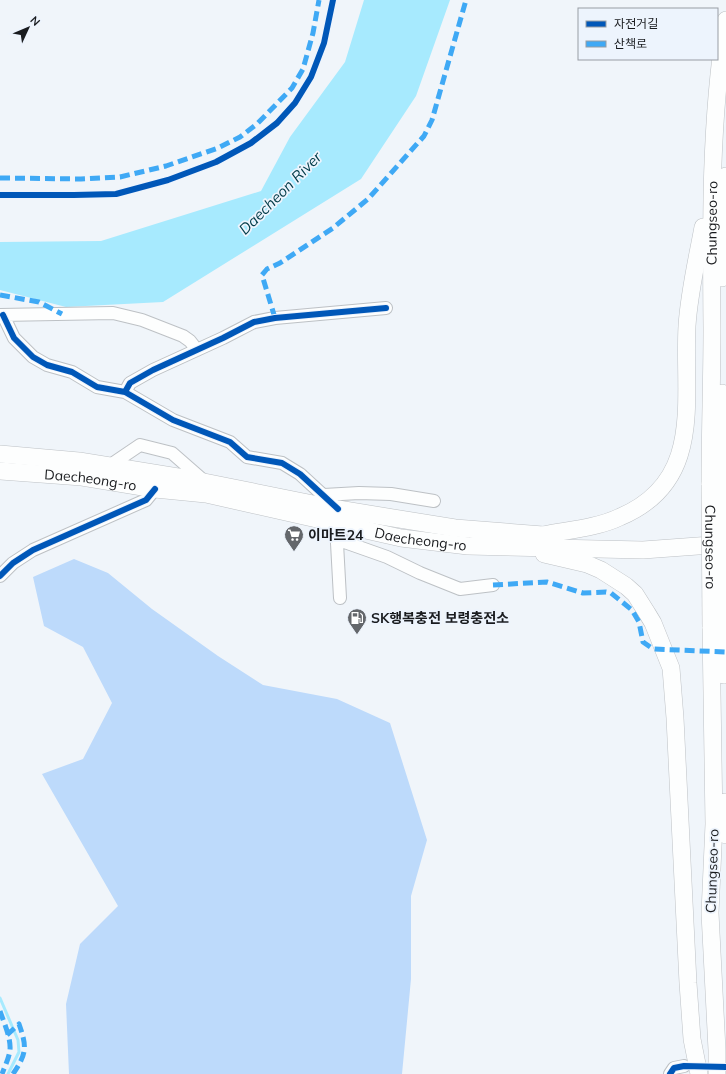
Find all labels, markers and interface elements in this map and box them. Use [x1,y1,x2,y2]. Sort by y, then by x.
north arrow [8,8,48,48]
legend [578,8,718,60]
text: N [27,13,43,29]
text: 자전거길 [614,16,658,31]
text: 산책로 [614,36,647,51]
water label: Daecheon River [235,147,326,238]
street label: Chungseo-ro [703,181,721,265]
street label: Daecheong-ro [44,465,138,495]
street label: Chungseo-ro [701,505,720,589]
street label: Daecheong-ro [373,523,468,555]
supermarket icon: 이마트24 [283,524,305,552]
place label: 이마트24 [308,526,364,544]
fuel station icon: SK행복충전 보령충전소 [346,607,368,635]
place label: SK행복충전 보령충전소 [371,609,509,627]
street label: Chungseo-ro [702,829,722,913]

